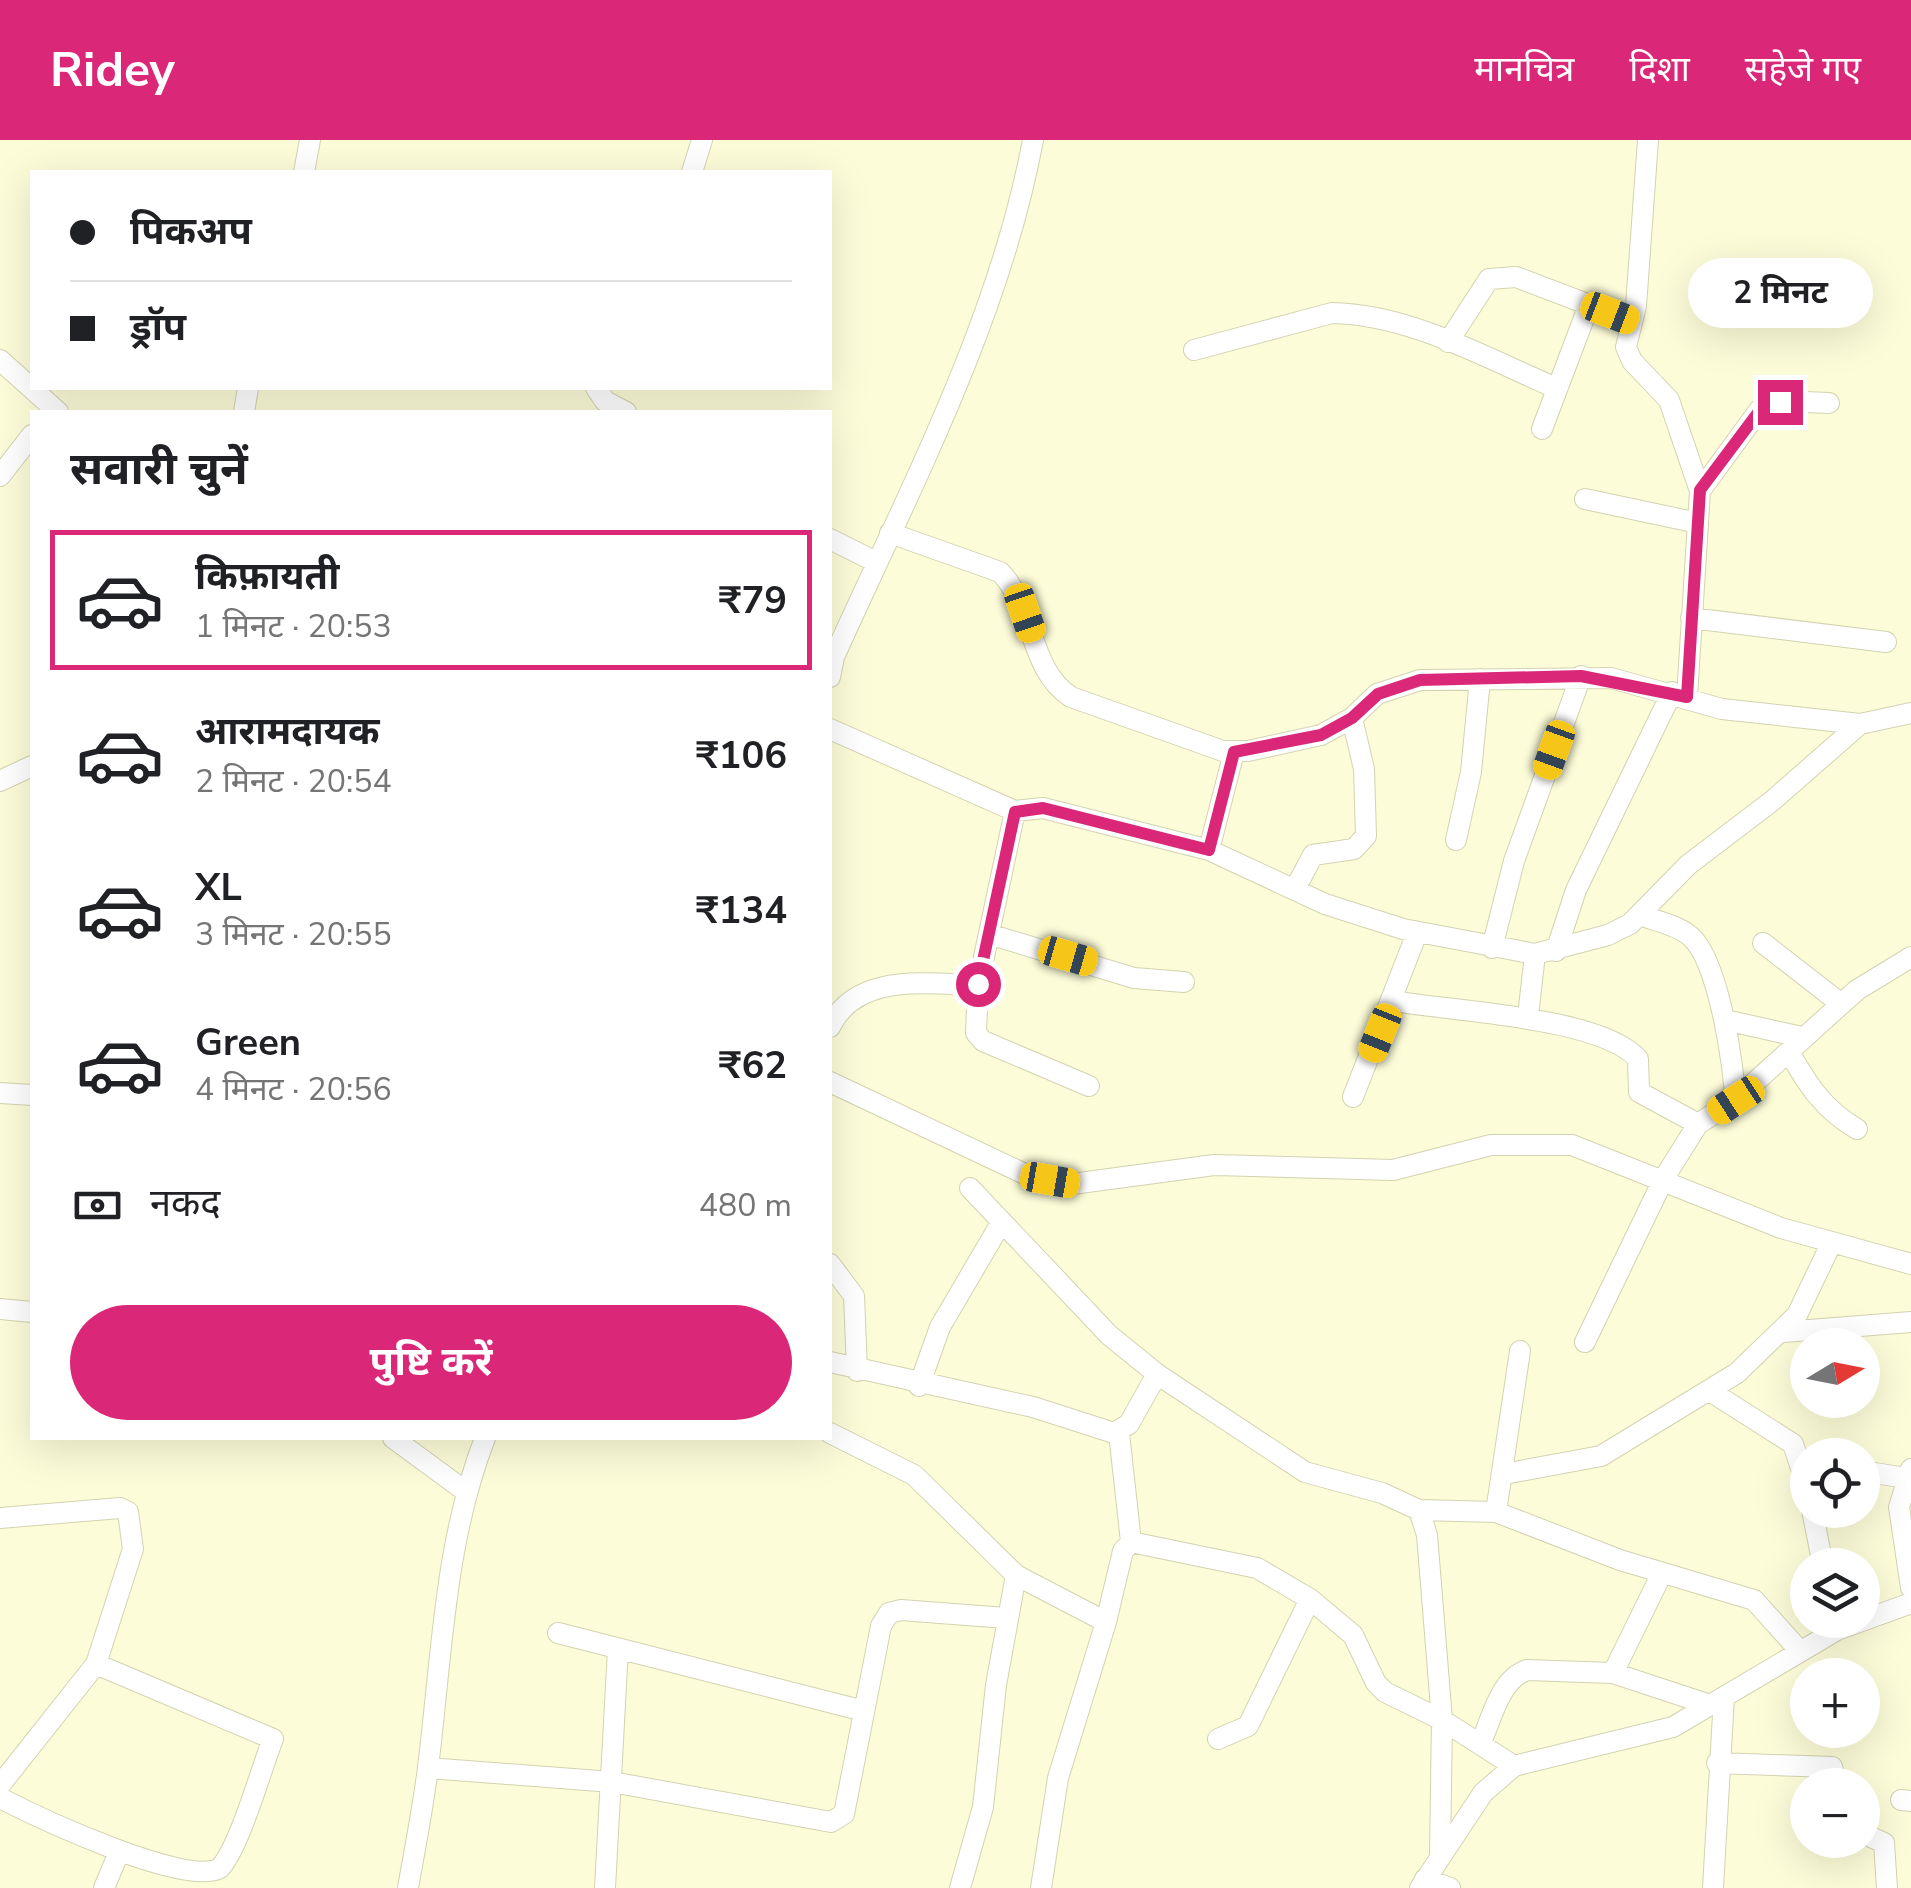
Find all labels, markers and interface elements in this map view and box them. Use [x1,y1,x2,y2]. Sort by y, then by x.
text: Ridey [50,37,175,103]
text: मानचित्र [1474,46,1574,93]
text: दिशा [1629,46,1690,93]
text: सहेजे गए [1745,46,1861,93]
text: पिकअप [130,206,252,257]
callout: 2 मिनट [1688,257,1872,327]
text: 2 मिनट [1733,271,1828,314]
car [1577,288,1643,338]
text: ड्रॉप [130,302,186,353]
route end [1758,380,1803,425]
text: सवारी चुनें [70,439,248,500]
text: किफ़ायती [195,551,339,602]
icon: car [75,555,165,645]
text: ₹79 [719,575,787,626]
car [1001,580,1049,646]
text: 1 मिनट · 20:53 [195,605,392,648]
text: आरामदायक [195,706,379,757]
icon: car [75,710,165,800]
car [1530,717,1578,783]
text: ₹106 [696,730,787,781]
text: 2 मिनट · 20:54 [195,760,392,803]
text: XL [195,862,242,913]
icon: car [75,865,165,955]
text: ₹134 [696,885,787,936]
text: 3 मिनट · 20:55 [195,913,392,956]
car [1035,933,1101,979]
route start [956,962,1001,1007]
car [1355,1000,1405,1066]
text: Green [195,1017,301,1068]
icon: car [75,1020,165,1110]
text: ₹62 [719,1040,787,1091]
text: 4 मिनट · 20:56 [195,1068,392,1111]
car [1703,1071,1769,1129]
car [1018,1160,1082,1200]
icon: cash [70,1178,125,1233]
text: नकद [150,1178,220,1229]
text: 480 m [699,1184,792,1227]
button: पुष्टि करें [70,1305,792,1420]
north arrow [1790,1328,1880,1418]
map controls [1790,1328,1880,1858]
button: locate [1790,1438,1880,1528]
button: layers [1790,1548,1880,1638]
button: + [1790,1658,1880,1748]
button: − [1790,1768,1880,1858]

